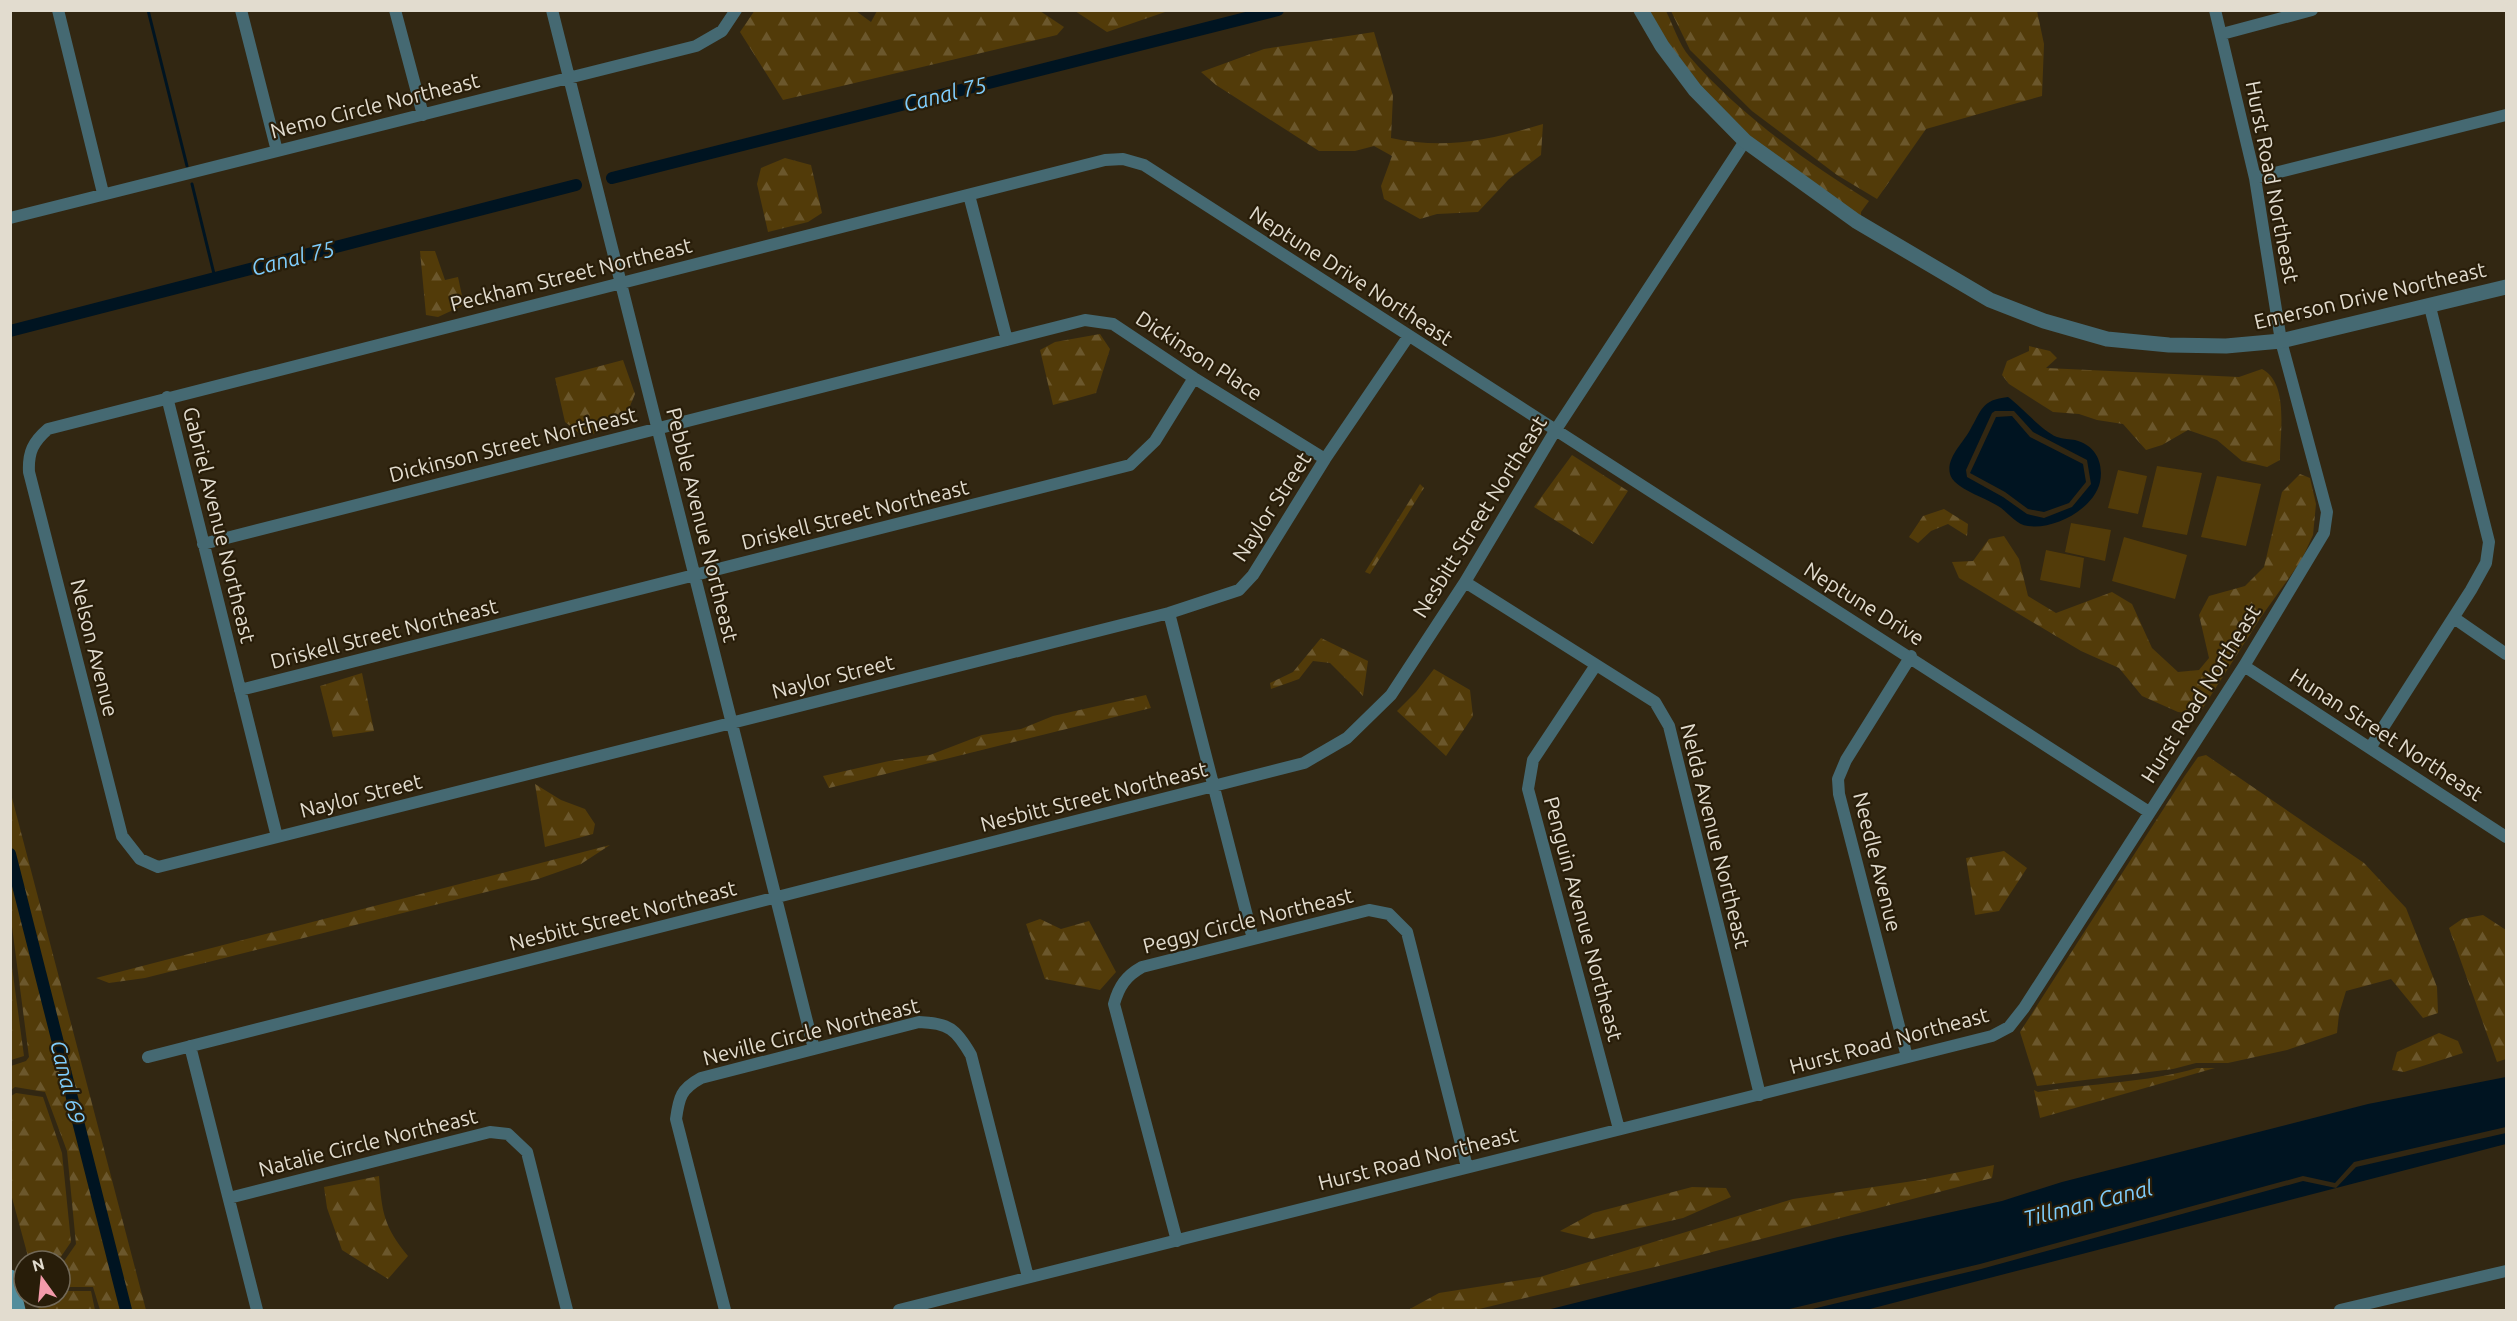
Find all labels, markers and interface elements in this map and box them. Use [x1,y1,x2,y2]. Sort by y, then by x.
street label: Nemo Circle Northeast [268,67,482,143]
water label: Canal 75 [900,71,990,116]
street label: Hurst Road Northeast [2242,79,2304,285]
street label: Neptune Drive Northeast [1246,201,1458,350]
street label: Peckham Street Northeast [447,232,694,316]
water label: Canal 75 [248,235,338,280]
street label: Emerson Drive Northeast [2251,257,2488,333]
street label: Dickinson Place [1132,305,1267,405]
street label: Dickinson Street Northeast [386,402,639,486]
street label: Gabriel Avenue Northeast [179,404,261,645]
street label: Pebble Avenue Northeast [662,405,744,645]
street label: Nesbitt Street Northeast [1407,411,1551,622]
street label: Naylor Street [1227,447,1315,565]
street label: Driskell Street Northeast [739,474,971,554]
street label: Neptune Drive [1800,557,1929,650]
street label: Nelson Avenue [66,576,124,719]
street label: Driskell Street Northeast [268,593,500,673]
street label: Hurst Road Northeast [2136,600,2265,787]
street label: Naylor Street [769,649,896,703]
street label: Hunan Street Northeast [2286,663,2487,805]
street label: Nelda Avenue Northeast [1676,721,1756,951]
street label: Nesbitt Street Northeast [978,756,1210,836]
street label: Naylor Street [297,768,424,822]
street label: Needle Avenue [1849,789,1907,934]
street label: Penguin Avenue Northeast [1540,794,1628,1044]
street label: Nesbitt Street Northeast [507,875,739,955]
street label: Peggy Circle Northeast [1140,882,1355,958]
street label: Neville Circle Northeast [700,993,921,1070]
street label: Hurst Road Northeast [1787,1002,1991,1078]
water label: Canal 69 [46,1037,91,1126]
street label: Natalie Circle Northeast [256,1103,480,1181]
street label: Hurst Road Northeast [1315,1122,1520,1194]
water label: Tillman Canal [2021,1174,2155,1231]
north arrow [12,1249,72,1309]
text: N [30,1254,46,1275]

